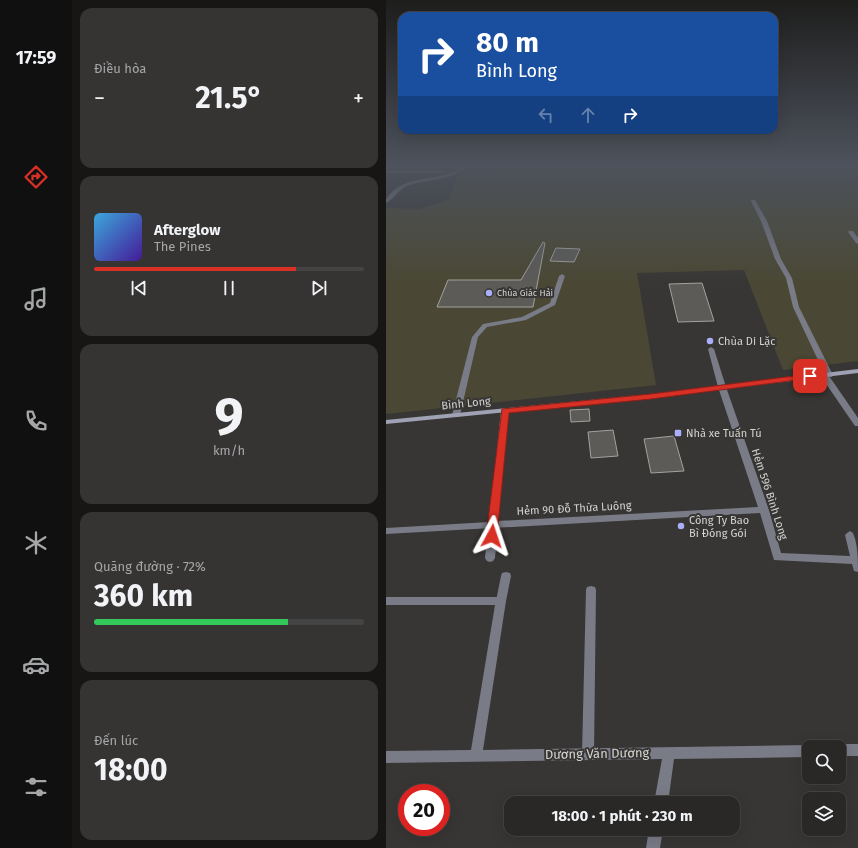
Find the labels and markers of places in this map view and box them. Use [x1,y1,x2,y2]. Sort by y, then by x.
marker: Chùa Giác Hải [484,288,494,298]
place label: Chùa Giác Hải [497,288,553,298]
place label: Chùa Di Lặc [718,335,776,348]
marker: Chùa Di Lặc [705,336,715,346]
pin [793,359,827,393]
place label: Nhà xe Tuấn Tú [686,427,762,440]
marker: Nhà xe Tuấn Tú [673,428,683,438]
place label: Công Ty Bao Bì Đóng Gói [689,514,749,540]
marker: Công Ty Bao Bì Đóng Gói [676,521,686,531]

